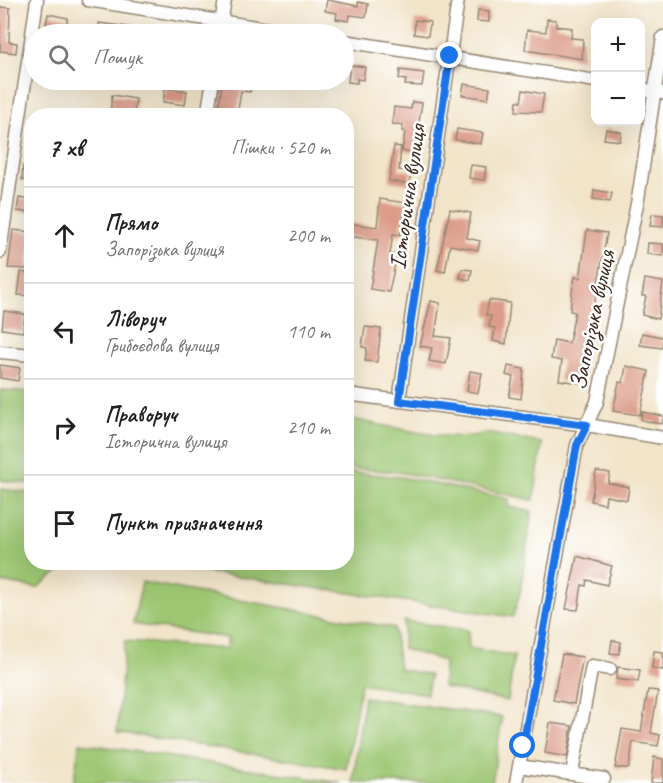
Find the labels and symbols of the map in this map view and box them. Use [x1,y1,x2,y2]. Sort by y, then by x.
route end [436,42,462,68]
street label: Історична вулиця [382,121,432,271]
street label: Запорізька вулиця [563,246,623,393]
route start [509,732,535,758]

